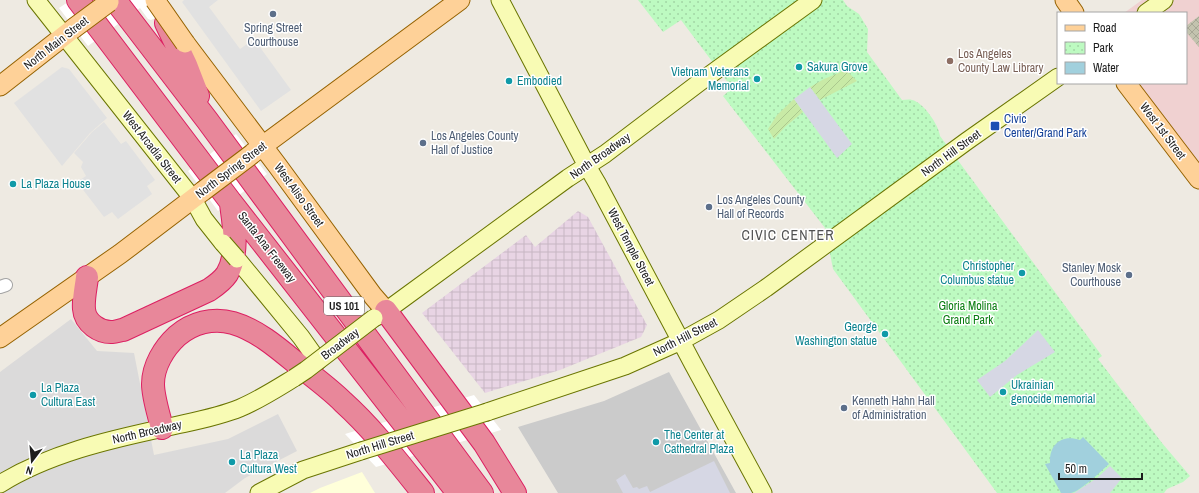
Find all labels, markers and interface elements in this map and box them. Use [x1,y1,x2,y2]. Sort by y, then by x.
marker: Spring Street Courthouse [268,9,278,19]
legend [1057,12,1187,84]
street label: North Main Street [20,13,92,73]
place label: Spring Street Courthouse [244,20,302,50]
text: Road [1093,20,1117,36]
text: Park [1093,40,1113,56]
place label: Los Angeles County Law Library [958,46,1043,76]
marker: Los Angeles County Law Library [945,56,955,66]
place label: Sakura Grove [807,59,868,75]
text: Water [1093,60,1120,76]
marker: Sakura Grove [794,62,804,72]
place label: Vietnam Veterans Memorial [671,64,749,94]
place label: Embodied [517,73,562,89]
marker: Vietnam Veterans Memorial [752,74,762,84]
marker: Embodied [504,76,514,86]
street label: West 1st Street [1136,99,1190,163]
street label: West Arcadia Street [119,108,185,187]
place label: Civic Center/Grand Park [1004,111,1087,141]
marker: Civic Center/Grand Park [989,120,1001,132]
street label: North Hill Street [918,126,984,180]
place label: Los Angeles County Hall of Justice [431,128,519,158]
street label: North Broadway [567,129,634,183]
street label: North Spring Street [192,138,270,202]
marker: Los Angeles County Hall of Justice [418,138,428,148]
street label: West Aliso Street [270,160,328,230]
place label: La Plaza House [21,176,90,192]
marker: La Plaza House [8,179,18,189]
place label: Los Angeles County Hall of Records [717,192,805,222]
marker: Los Angeles County Hall of Records [704,202,714,212]
street label: West Temple Street [604,205,658,289]
street label: Santa Ana Freeway [234,208,300,286]
district label: CIVIC CENTER [741,226,835,244]
place label: Christopher Columbus statue [940,258,1015,288]
place label: Stanley Mosk Courthouse [1062,260,1121,290]
marker: Christopher Columbus statue [1017,268,1027,278]
marker: Stanley Mosk Courthouse [1124,270,1134,280]
road number: US 101 [324,297,364,315]
park label: Gloria Molina Grand Park [938,298,998,328]
street label: North Hill Street [650,314,720,360]
place label: George Washington statue [795,319,877,349]
street label: Broadway [318,324,362,364]
marker: George Washington statue [880,329,890,339]
place label: Ukrainian genocide memorial [1011,377,1095,407]
place label: La Plaza Cultura East [41,380,95,410]
marker: Ukrainian genocide memorial [998,387,1008,397]
marker: La Plaza Cultura East [28,390,38,400]
place label: Kenneth Hahn Hall of Administration [852,393,935,423]
marker: Kenneth Hahn Hall of Administration [839,403,849,413]
street label: North Broadway [111,416,183,448]
street label: North Hill Street [344,427,416,463]
place label: The Center at Cathedral Plaza [664,427,735,457]
marker: The Center at Cathedral Plaza [651,437,661,447]
north arrow [12,441,52,481]
place label: La Plaza Cultura West [240,447,297,477]
scale bar [1059,455,1142,481]
marker: La Plaza Cultura West [227,457,237,467]
text: 50 m [1065,461,1087,477]
text: N [24,463,34,478]

